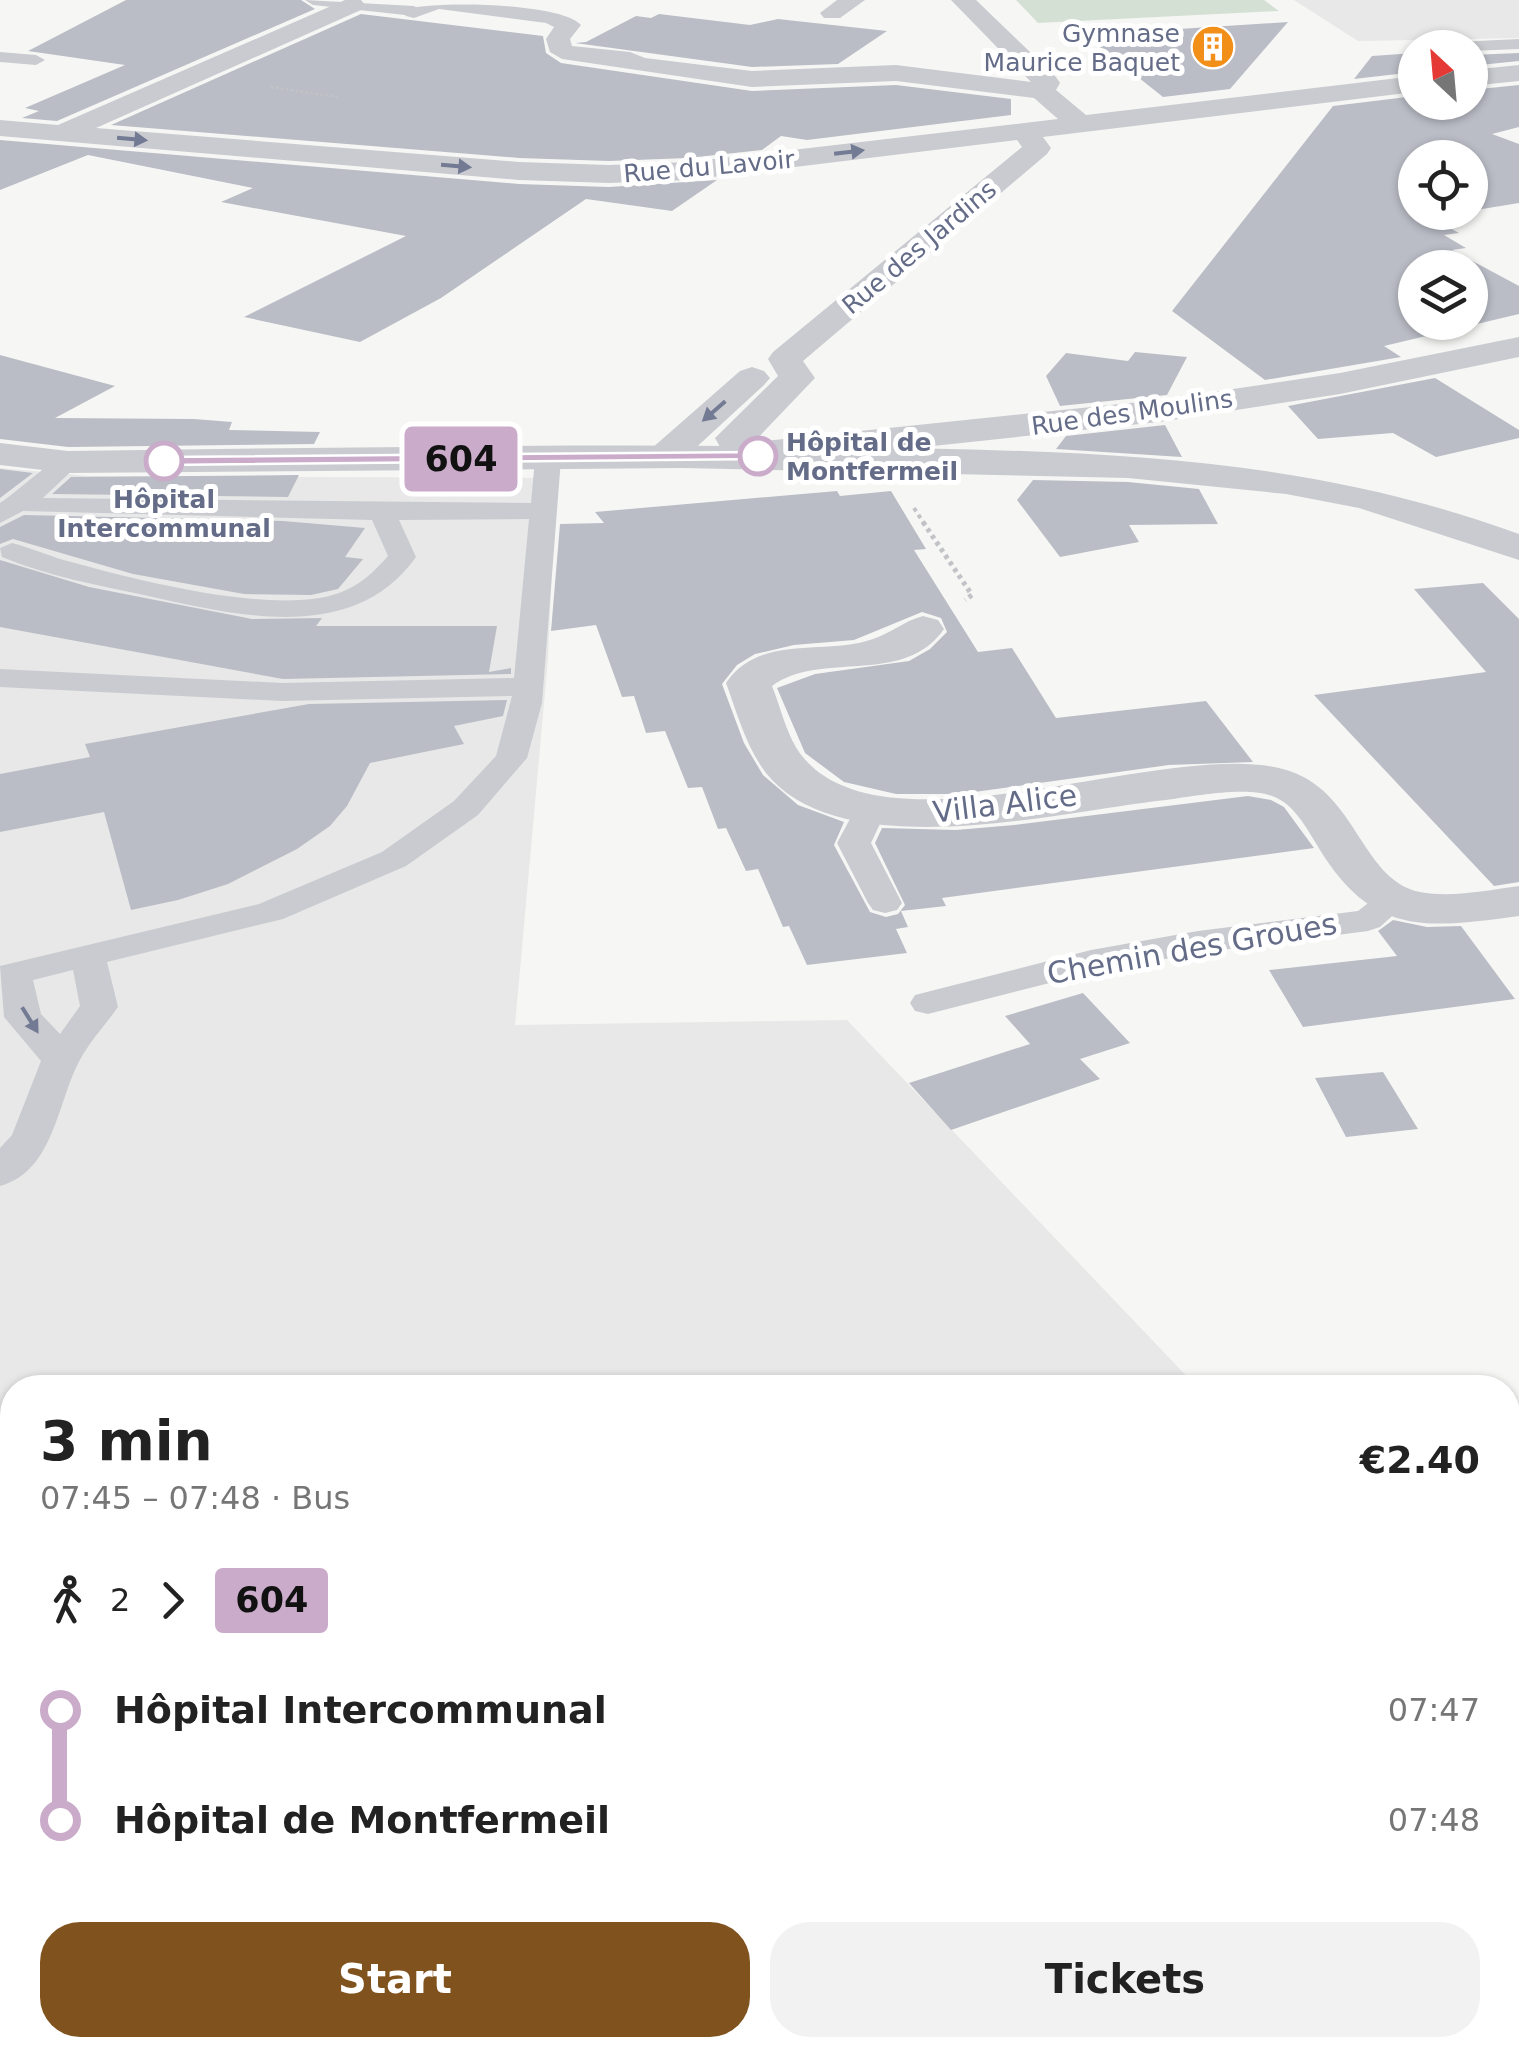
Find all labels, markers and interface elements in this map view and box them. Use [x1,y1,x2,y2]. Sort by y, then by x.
place label: Gymnase Maurice Baquet [984,19,1180,77]
building icon: Gymnase Maurice Baquet [1190,24,1236,70]
north arrow [1398,30,1488,120]
map controls [1398,30,1488,340]
one-way arrow [117,131,148,147]
button: locate [1398,140,1488,230]
one-way arrow [834,144,866,160]
street label: Rue du Lavoir [622,145,797,188]
one-way arrow [440,158,472,174]
street label: Rue des Jardins [837,175,1002,320]
button: layers [1398,250,1488,340]
street label: Rue des Moulins [1029,384,1235,441]
one-way arrow [702,399,727,421]
line badge: 604 [404,426,518,492]
place label: Hôpital de Montfermeil [786,428,958,486]
marker: Hôpital de Montfermeil [739,437,777,475]
text: 604 [424,439,498,479]
marker: Hôpital Intercommunal [145,442,183,480]
place label: Hôpital Intercommunal [57,485,271,543]
street label: Villa Alice [931,777,1079,830]
street label: Chemin des Groues [1044,906,1340,991]
one-way arrow [20,1006,39,1034]
text: 3 min [40,1409,213,1473]
text: €2.40 [1360,1438,1480,1482]
text: 07:45 – 07:48 · Bus [40,1479,350,1517]
icon: walk [40,1573,95,1628]
icon: forward [145,1573,200,1628]
text: 604 [235,1580,308,1620]
text: 2 [110,1581,130,1619]
text: Hôpital Intercommunal [114,1688,607,1732]
text: 07:47 [1388,1691,1480,1729]
text: Hôpital de Montfermeil [114,1798,610,1842]
text: 07:48 [1388,1801,1480,1839]
button: Start [40,1922,750,2037]
button: Tickets [770,1922,1480,2037]

